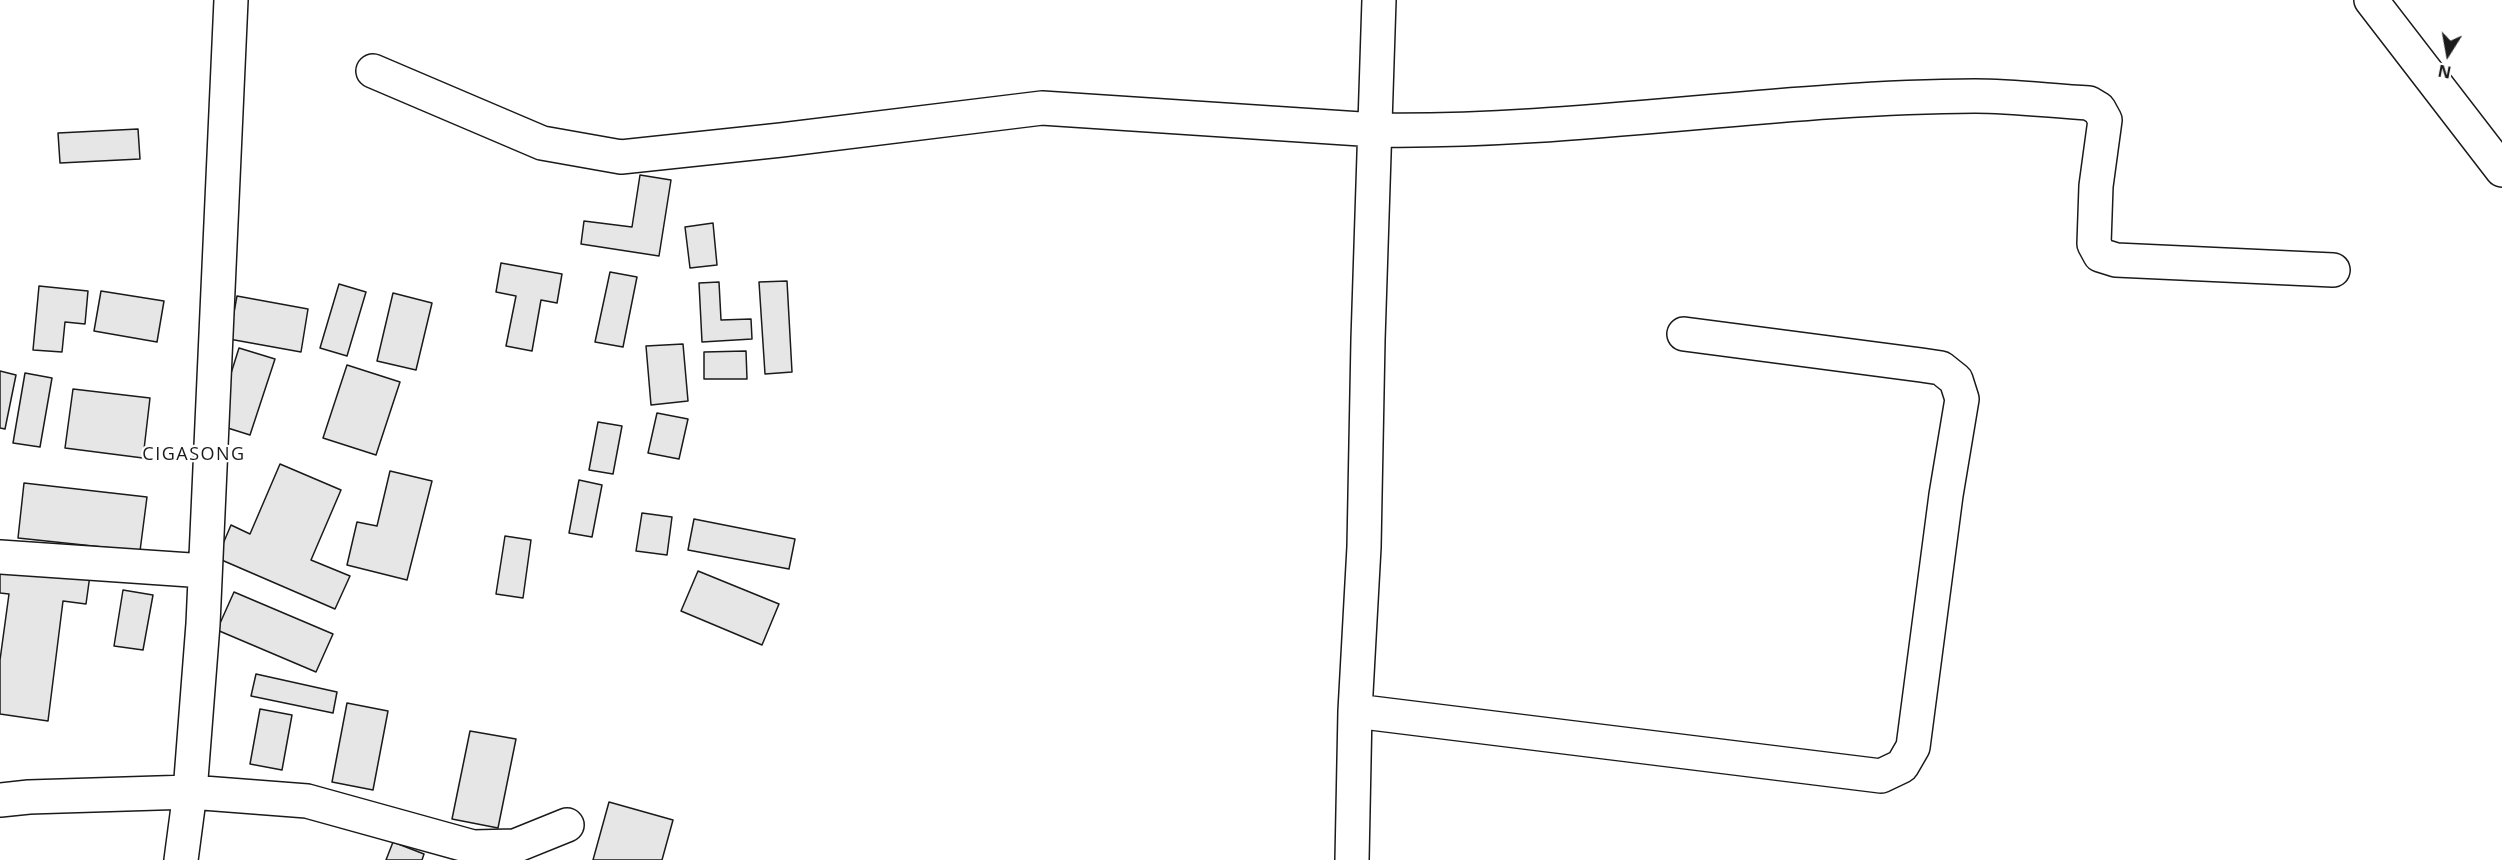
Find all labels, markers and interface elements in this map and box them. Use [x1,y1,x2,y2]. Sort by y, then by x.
north arrow [2418,24,2478,84]
text: N [2436,60,2453,84]
district label: CIGASONG [142,444,246,466]

